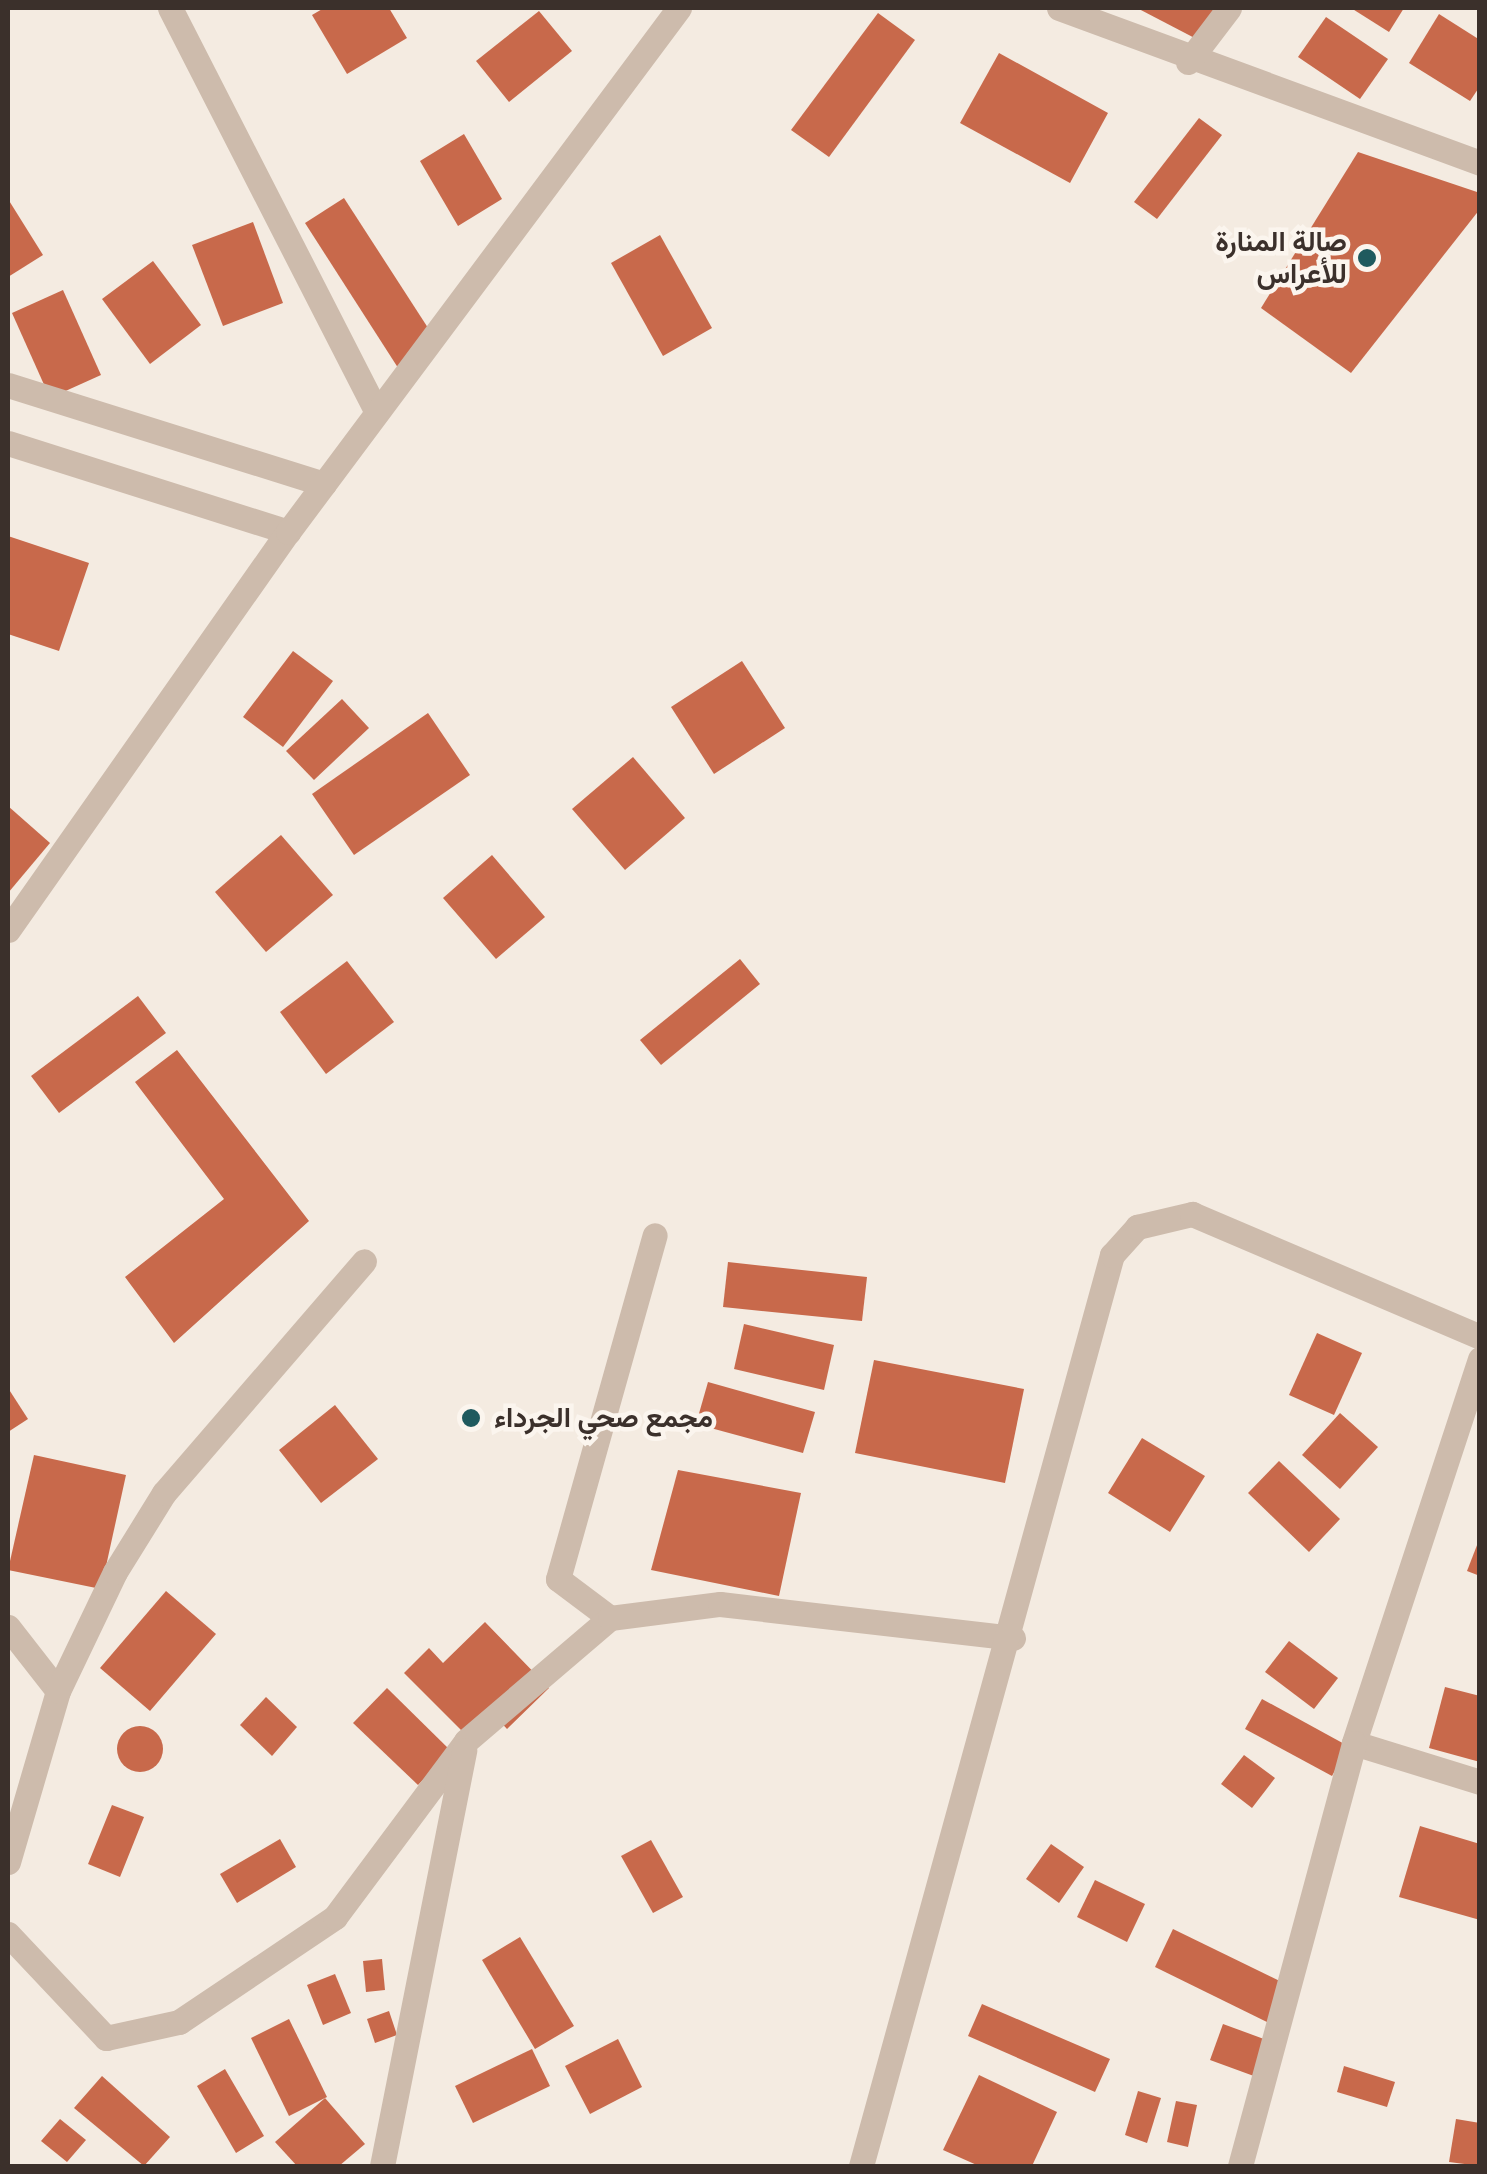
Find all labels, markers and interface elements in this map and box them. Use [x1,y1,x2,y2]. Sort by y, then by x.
place label: صالة المنارة للأعراس [1215,225,1347,291]
marker: صالة المنارة للأعراس [1356,247,1378,269]
place label: مجمع صحي الجرداء [494,1401,713,1435]
marker: مجمع صحي الجرداء [458,1405,484,1431]

